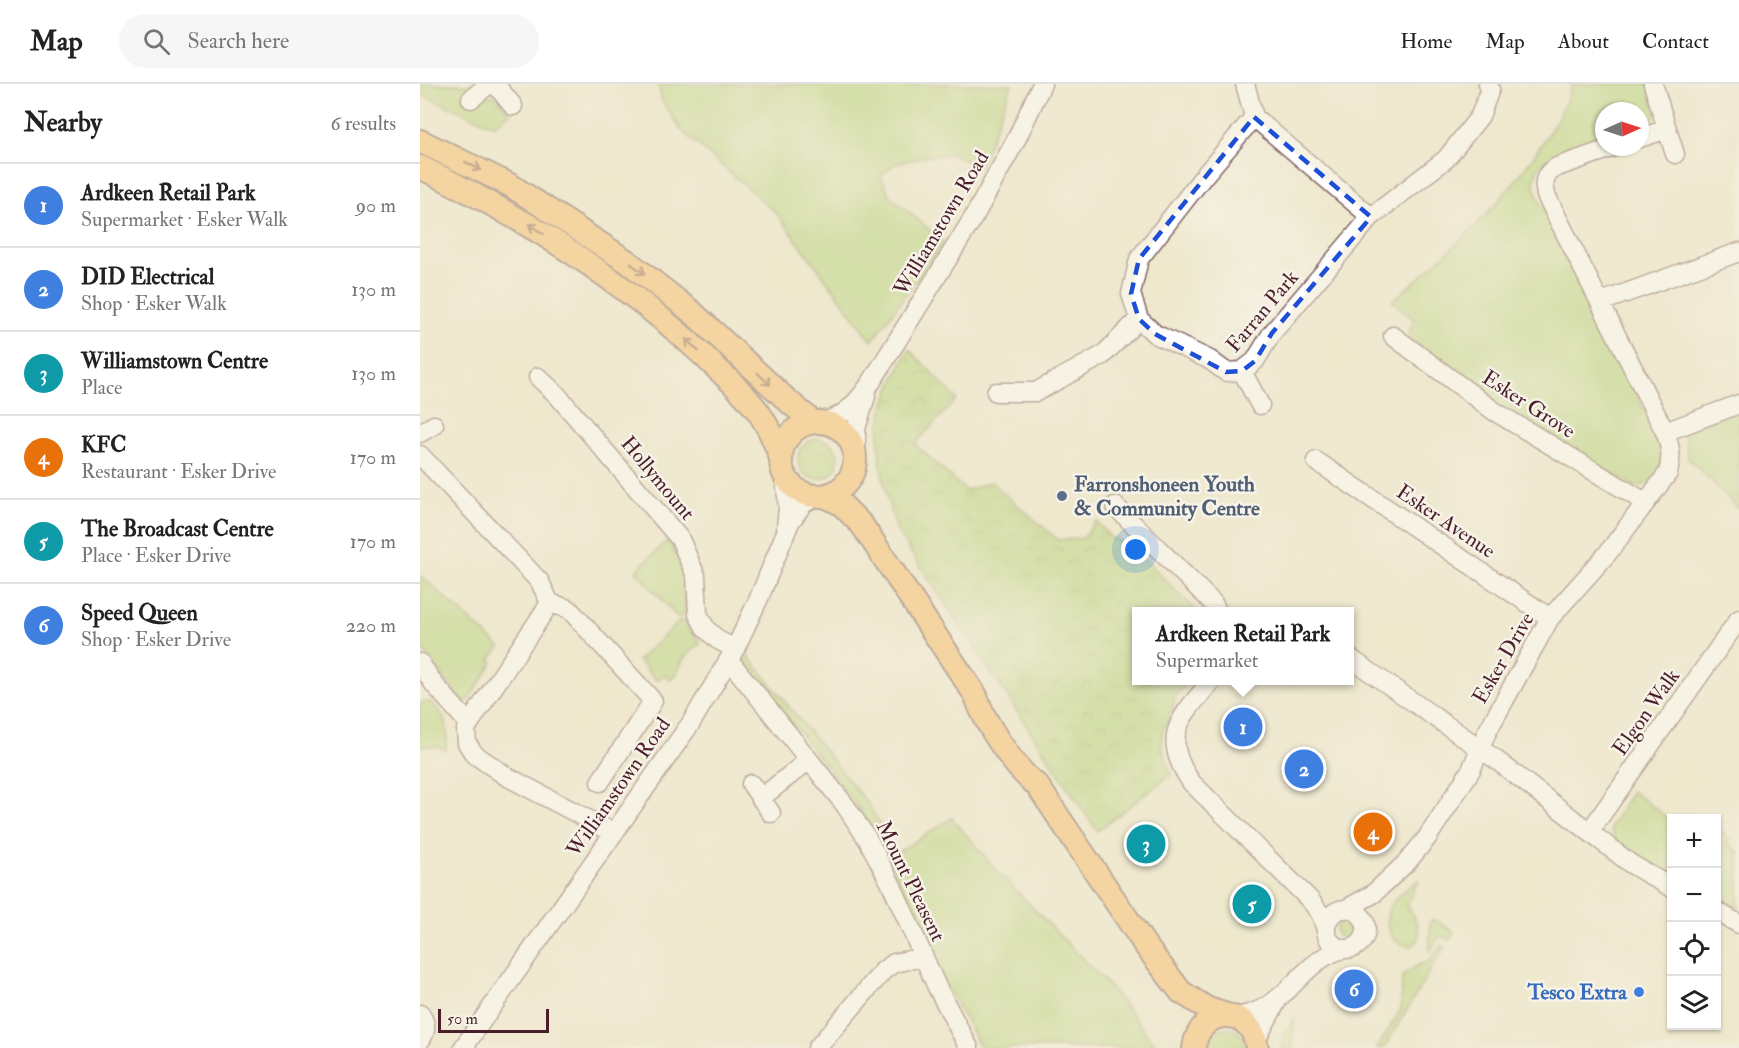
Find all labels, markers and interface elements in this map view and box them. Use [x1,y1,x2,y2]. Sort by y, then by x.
search box [119,14,539,68]
text: Map [30,24,83,59]
icon: search [140,25,173,58]
text: Search here [188,27,289,55]
text: Home [1400,28,1452,55]
text: Map [1485,28,1525,55]
text: About [1558,28,1609,55]
text: Contact [1642,28,1709,55]
north arrow [1595,102,1649,156]
text: Nearby [24,107,102,139]
text: 6 results [330,111,396,136]
street label: Williamstown Road [887,145,996,301]
one-way arrow [463,161,481,172]
text: Ardkeen Retail Park [81,179,256,207]
text: 1 [40,193,47,218]
text: 90 m [356,193,396,218]
text: Supermarket · Esker Walk [81,207,288,232]
one-way arrow [527,222,544,235]
text: DID Electrical [81,263,214,291]
one-way arrow [630,263,646,276]
street label: Farran Park [1220,265,1305,358]
text: 2 [38,277,49,302]
text: 130 m [351,277,396,302]
text: Shop · Esker Walk [81,291,227,316]
one-way arrow [684,338,699,352]
text: Williamstown Centre [81,347,268,375]
text: 3 [40,361,47,386]
text: 130 m [351,361,396,386]
street label: Esker Grove [1477,364,1581,445]
one-way arrow [757,372,772,386]
text: Place [81,375,122,400]
text: KFC [81,431,126,459]
street label: Hollymount [615,431,701,526]
text: 4 [38,445,49,470]
text: 170 m [350,445,396,470]
text: Restaurant · Esker Drive [81,459,276,484]
place label: Farronshoneen Youth & Community Centre [1074,471,1260,522]
street label: Esker Avenue [1391,478,1501,565]
marker: Farronshoneen Youth & Community Centre [1055,489,1069,503]
text: The Broadcast Centre [81,515,274,543]
text: 5 [39,529,48,554]
text: 170 m [350,529,396,554]
your location [1121,535,1150,564]
text: Place · Esker Drive [81,543,231,568]
text: Speed Queen [81,599,198,627]
popup [1132,607,1354,685]
street label: Esker Drive [1466,608,1541,709]
text: 6 [38,613,49,638]
text: 220 m [346,613,396,638]
text: Ardkeen Retail Park [1156,620,1330,648]
text: Shop · Esker Drive [81,627,231,652]
text: Supermarket [1156,648,1258,673]
street label: Elgon Walk [1607,664,1686,761]
pin: 1 [1224,704,1262,750]
street label: Williamstown Road [560,712,677,863]
pin: 2 [1284,746,1324,792]
pin: 4 [1354,810,1392,855]
map controls [1667,814,1721,1030]
button: + [1667,814,1721,868]
street label: Mount Pleasent [870,816,952,946]
pin: 3 [1126,822,1166,867]
button: − [1667,868,1721,922]
pin: 5 [1232,882,1272,926]
button: locate [1667,922,1721,976]
pin: 6 [1334,966,1374,1012]
button: layers [1667,976,1721,1030]
place label: Tesco Extra [1526,979,1628,1006]
marker: Tesco Extra [1632,985,1646,999]
scale bar [438,1006,549,1034]
text: 50 m [447,1009,478,1029]

